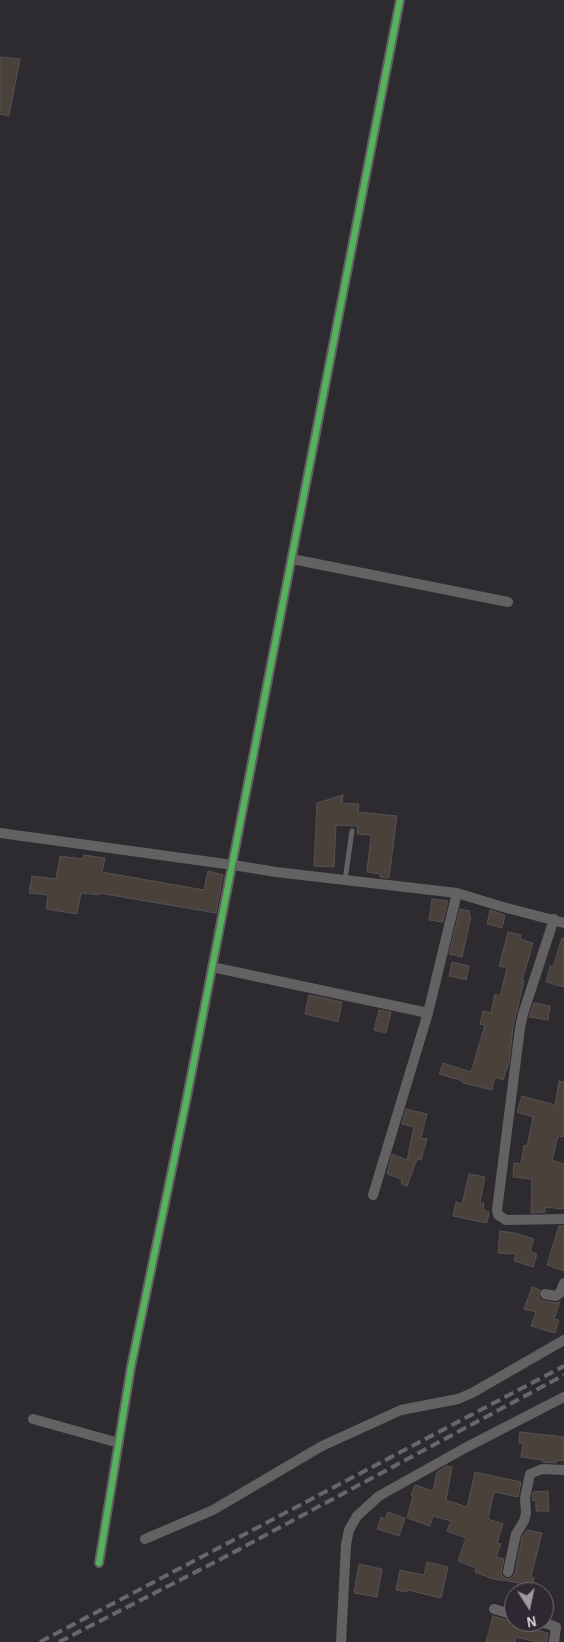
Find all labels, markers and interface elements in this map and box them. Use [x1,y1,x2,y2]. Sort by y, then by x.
north arrow [504,1582,554,1632]
text: N [525,1613,537,1629]

